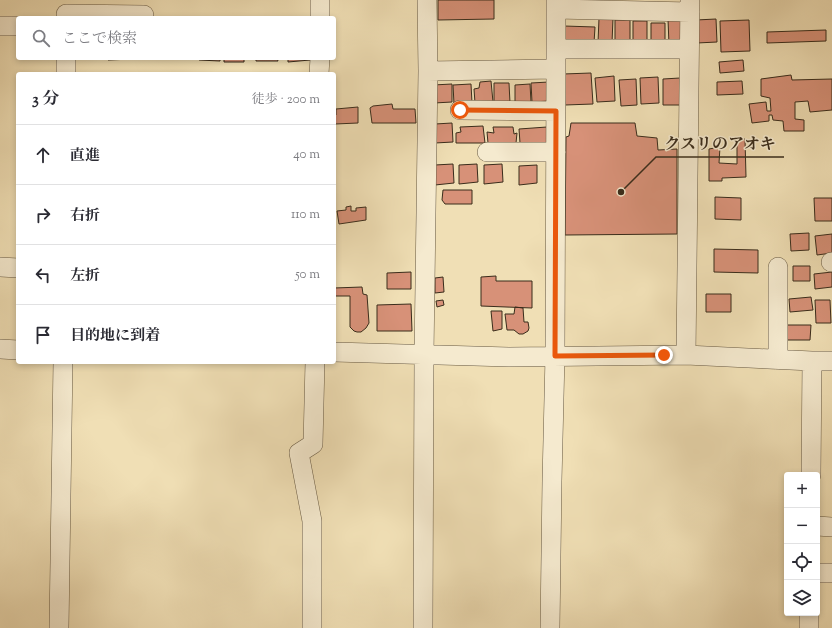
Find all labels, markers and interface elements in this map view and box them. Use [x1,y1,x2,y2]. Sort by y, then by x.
search box [16,16,336,60]
icon: search [30,27,52,49]
text: ここで検索 [62,29,137,50]
text: 3 分 [32,88,60,112]
text: 徒歩 · 200 m [252,91,320,109]
route start [451,101,469,119]
callout: クスリのアオキ [656,129,784,157]
text: クスリのアオキ [664,134,776,157]
icon: ahead [32,144,54,166]
text: 直進 [70,146,100,167]
text: 40 m [293,146,320,164]
icon: right [32,204,54,226]
text: 右折 [70,206,100,227]
text: 110 m [291,206,320,224]
icon: left [32,264,54,286]
text: 左折 [70,266,100,287]
text: 50 m [295,266,320,284]
icon: arrive [32,324,54,346]
text: 目的地に到着 [70,326,160,347]
route end [655,346,673,364]
map controls [784,472,820,616]
button: + [784,472,820,508]
button: − [784,508,820,544]
button: locate [784,544,820,580]
button: layers [784,580,820,616]

